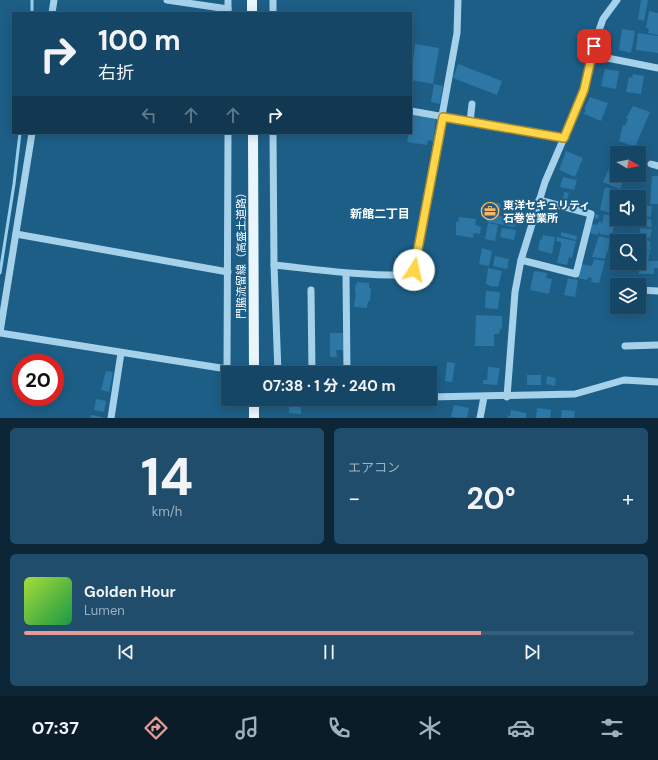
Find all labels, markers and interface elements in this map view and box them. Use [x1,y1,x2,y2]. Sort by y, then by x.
text: 100 m [98,22,181,59]
icon: right [32,28,84,80]
pin [577,29,611,63]
icon: arrive [583,35,605,57]
text: 右折 [98,61,134,85]
icon: left [138,104,160,126]
icon: ahead [180,104,202,126]
icon: ahead [222,104,244,126]
icon: right [264,104,286,126]
north arrow [610,146,646,182]
map controls [610,146,646,314]
street label: 門脇流留線（高盛土道路） [234,187,248,319]
button: sound [610,190,646,226]
place label: 東洋セキュリティ 石巻営業所 [503,198,590,225]
office icon: 東洋セキュリティ 石巻営業所 [480,201,500,221]
district label: 新館二丁目 [350,206,410,222]
button: search [610,234,646,270]
position arrow [393,249,435,291]
button: layers [610,278,646,314]
speed limit sign: 20 [12,354,64,406]
text: 07:38 · 1 分 · 240 m [262,376,396,396]
text: 14 [141,443,193,511]
text: エアコン [348,459,400,476]
text: 20° [466,479,516,518]
text: − [348,484,360,513]
text: + [622,484,634,513]
text: km/h [152,503,182,520]
text: Golden Hour [84,582,176,602]
text: Lumen [84,602,125,619]
icon: previous [115,641,137,663]
icon: pause [318,641,340,663]
icon: next [521,641,543,663]
icon: directions [142,714,170,742]
icon: music [233,714,261,742]
icon: phone [325,714,353,742]
icon: climate [416,714,444,742]
icon: car [507,714,535,742]
icon: filters [598,714,626,742]
text: 07:37 [32,716,79,740]

